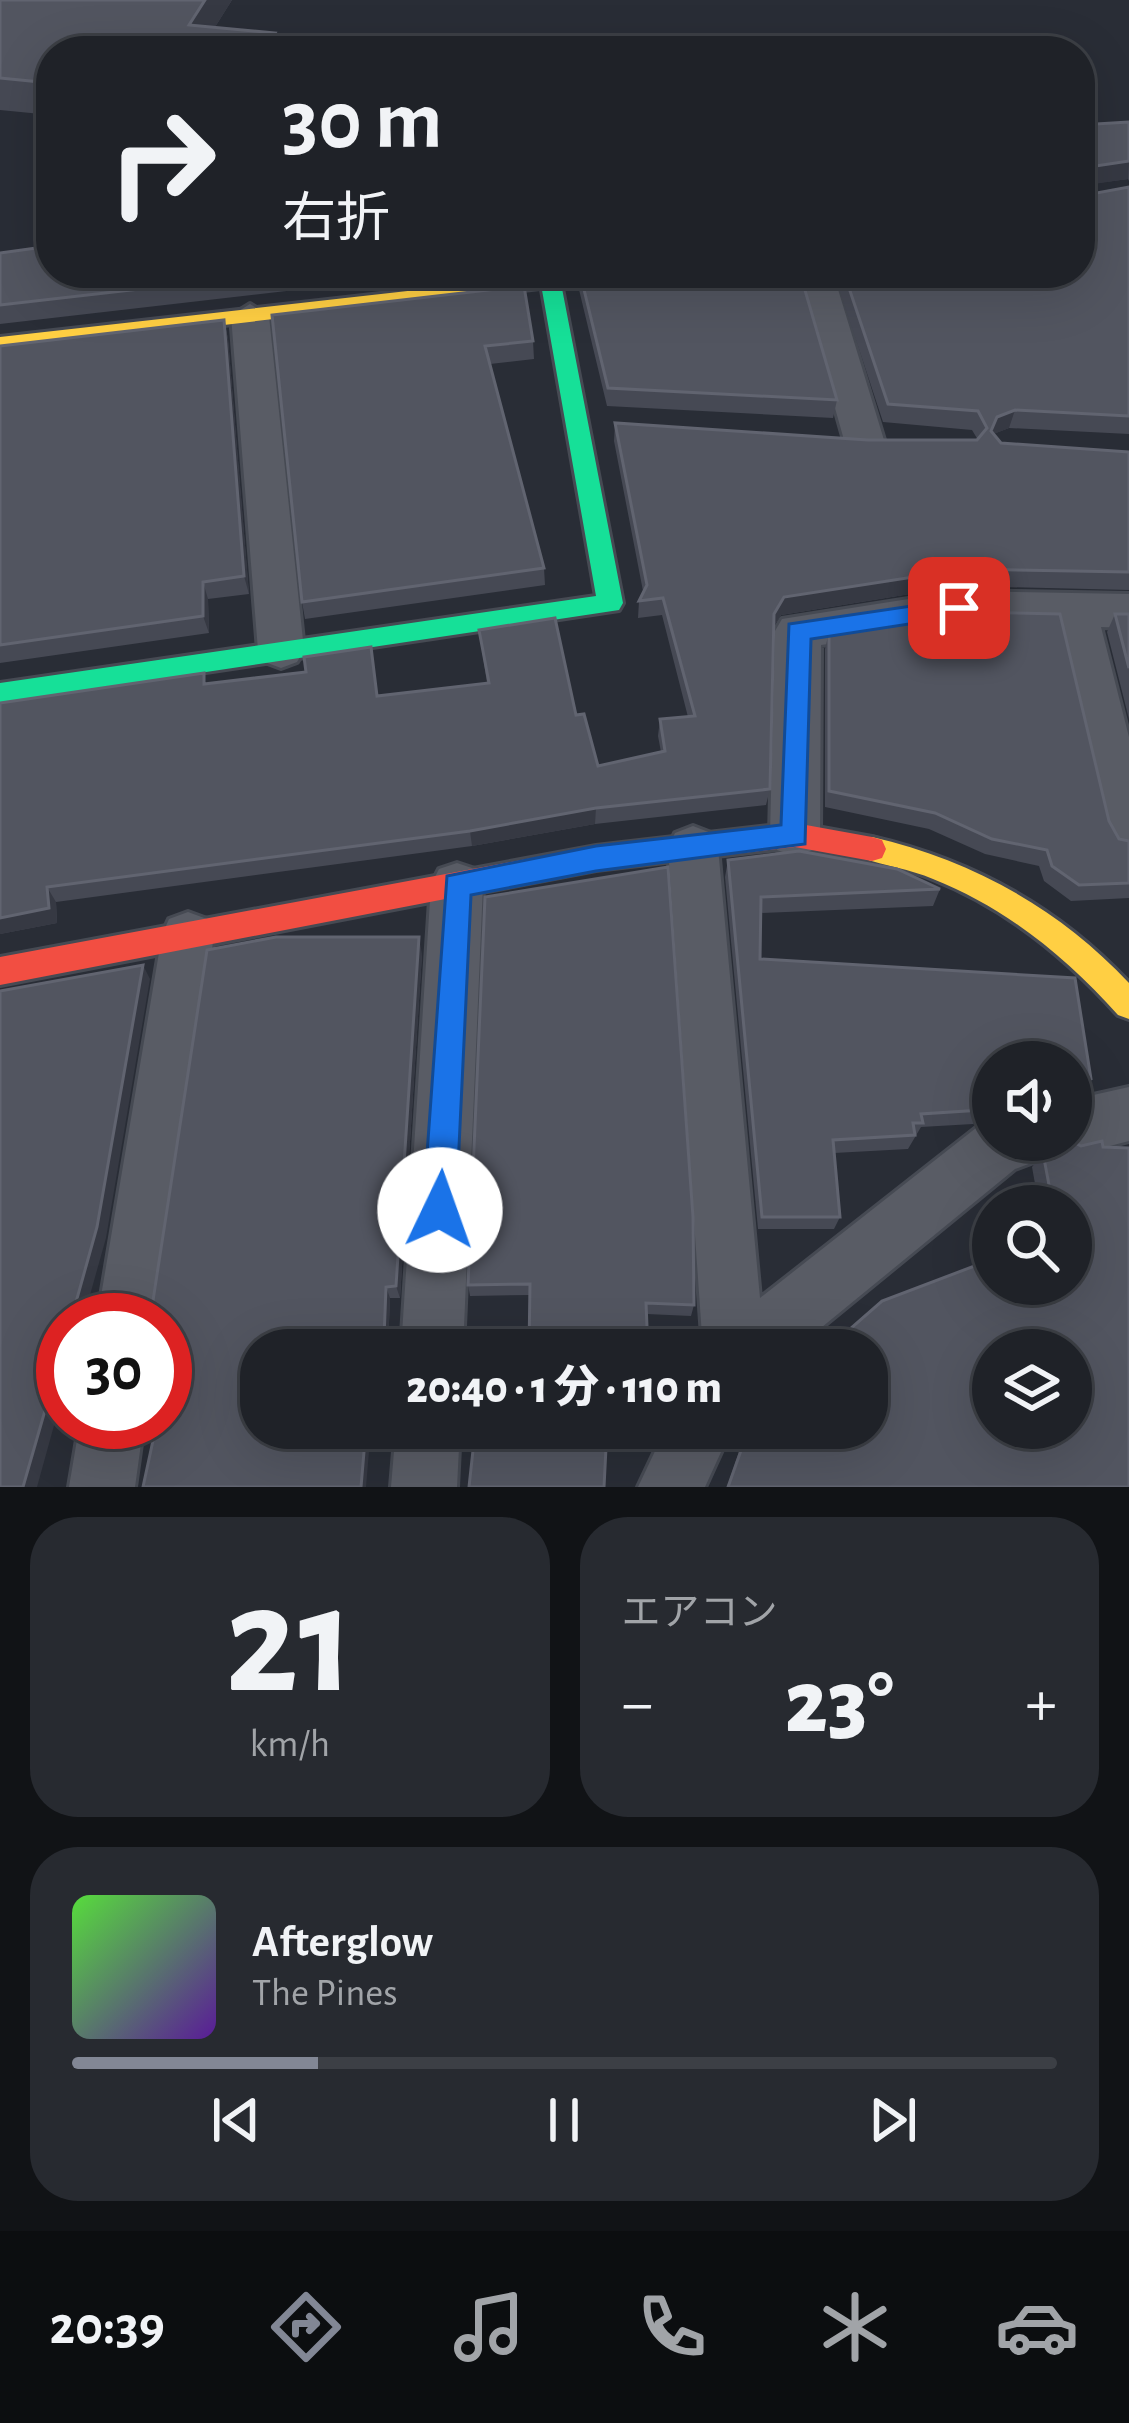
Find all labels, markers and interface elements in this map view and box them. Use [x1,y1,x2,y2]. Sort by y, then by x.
text: 30 m [282,80,442,164]
icon: right [84,84,240,240]
text: 右折 [282,193,390,247]
pin [908,557,1010,659]
icon: arrive [926,575,992,641]
map controls [972,1041,1092,1449]
button: sound [972,1041,1092,1161]
position arrow [377,1147,503,1273]
button: search [972,1185,1092,1305]
speed limit sign: 30 [36,1293,192,1449]
button: layers [972,1329,1092,1449]
text: 20:40 · 1 分 · 110 m [406,1366,722,1411]
text: 21 [225,1565,355,1721]
text: エアコン [622,1594,778,1633]
text: 23° [785,1659,894,1749]
text: − [622,1671,653,1737]
text: + [1025,1671,1057,1737]
text: km/h [250,1725,330,1764]
text: Afterglow [252,1920,433,1965]
text: The Pines [252,1974,398,2013]
icon: previous [203,2087,269,2153]
icon: pause [531,2087,597,2153]
icon: next [860,2087,926,2153]
icon: directions [264,2285,348,2369]
icon: music [447,2285,531,2369]
icon: phone [630,2285,714,2369]
icon: climate [813,2285,897,2369]
icon: car [995,2285,1079,2369]
text: 20:39 [49,2300,165,2354]

